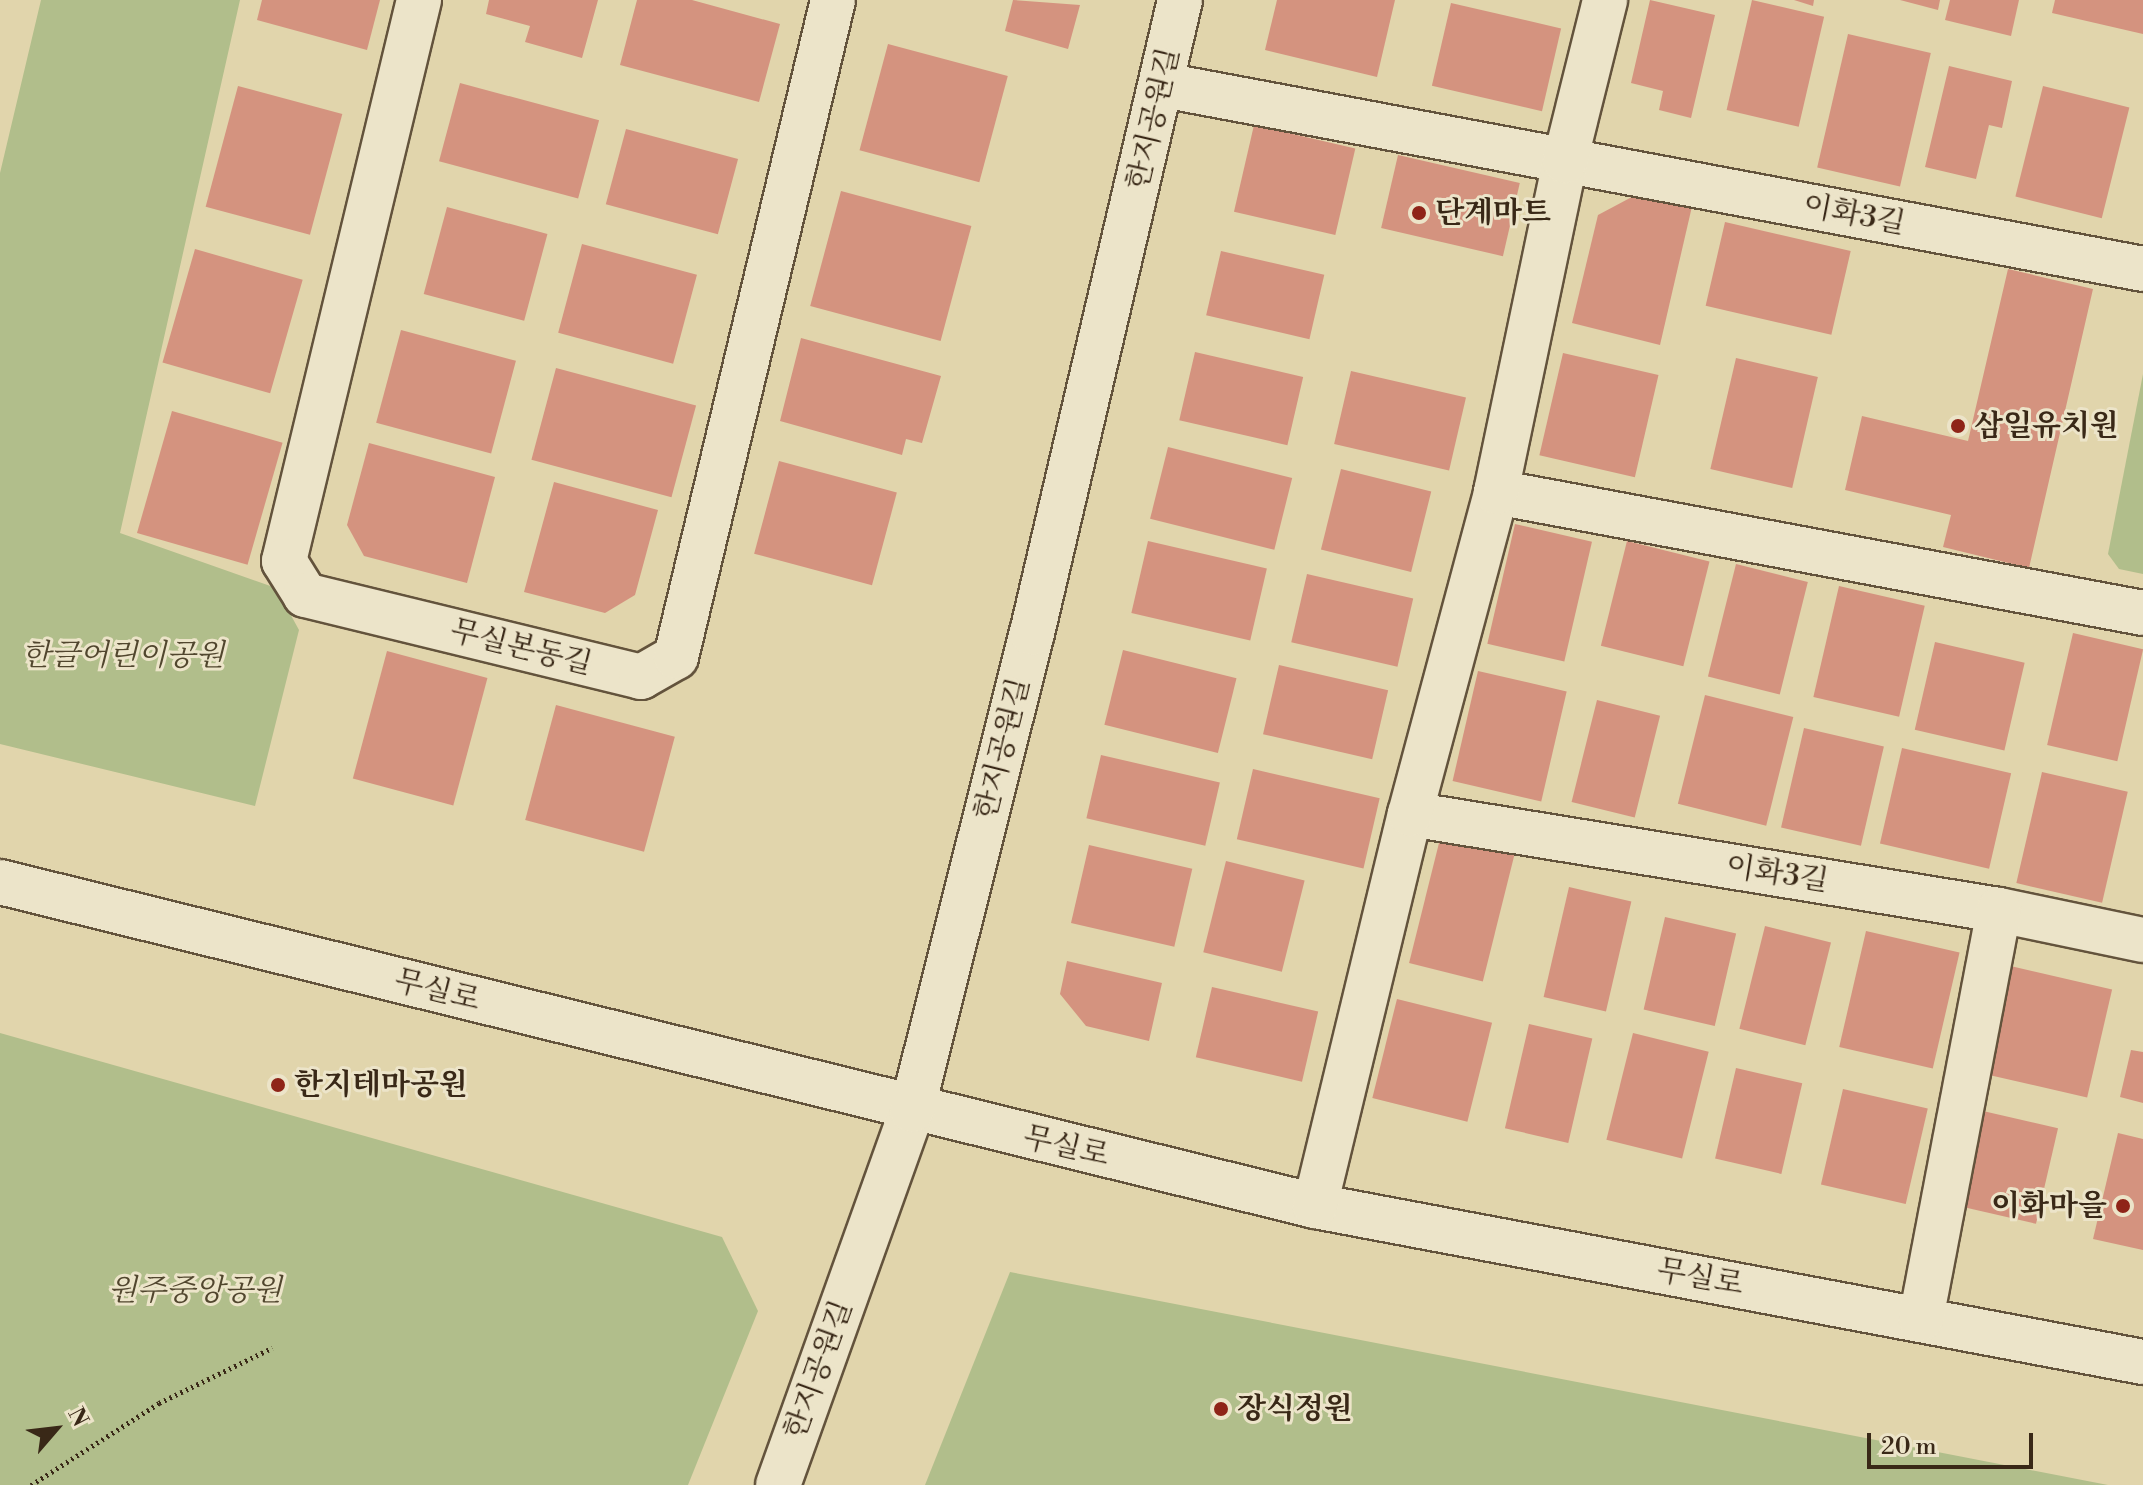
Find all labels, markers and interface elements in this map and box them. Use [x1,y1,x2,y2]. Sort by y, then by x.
street label: 한지공원길 [1120,44,1188,194]
street label: 이화3길 [1800,187,1908,243]
place label: 단계마트 [1435,195,1551,231]
marker: 단계마트 [1410,204,1428,222]
place label: 삼일유치원 [1974,408,2119,444]
marker: 삼일유치원 [1949,417,1967,435]
street label: 무실본동길 [446,613,596,683]
park label: 한글어린이공원 [22,638,224,674]
street label: 한지공원길 [968,674,1038,824]
street label: 이화3길 [1723,848,1831,900]
street label: 무실로 [390,963,484,1019]
place label: 한지테마공원 [294,1067,468,1103]
marker: 한지테마공원 [269,1076,287,1094]
street label: 무실로 [1020,1120,1112,1174]
place label: 이화마을 [1991,1188,2107,1224]
marker: 이화마을 [2114,1197,2132,1215]
street label: 무실로 [1654,1253,1746,1303]
park label: 원주중앙공원 [108,1273,282,1309]
street label: 한지공원길 [777,1296,861,1444]
north arrow [16,1389,96,1469]
place label: 장식정원 [1237,1391,1353,1427]
marker: 장식정원 [1212,1400,1230,1418]
text: N [62,1403,94,1432]
scale bar [1871,1417,2037,1467]
text: 20 m [1881,1432,1937,1462]

